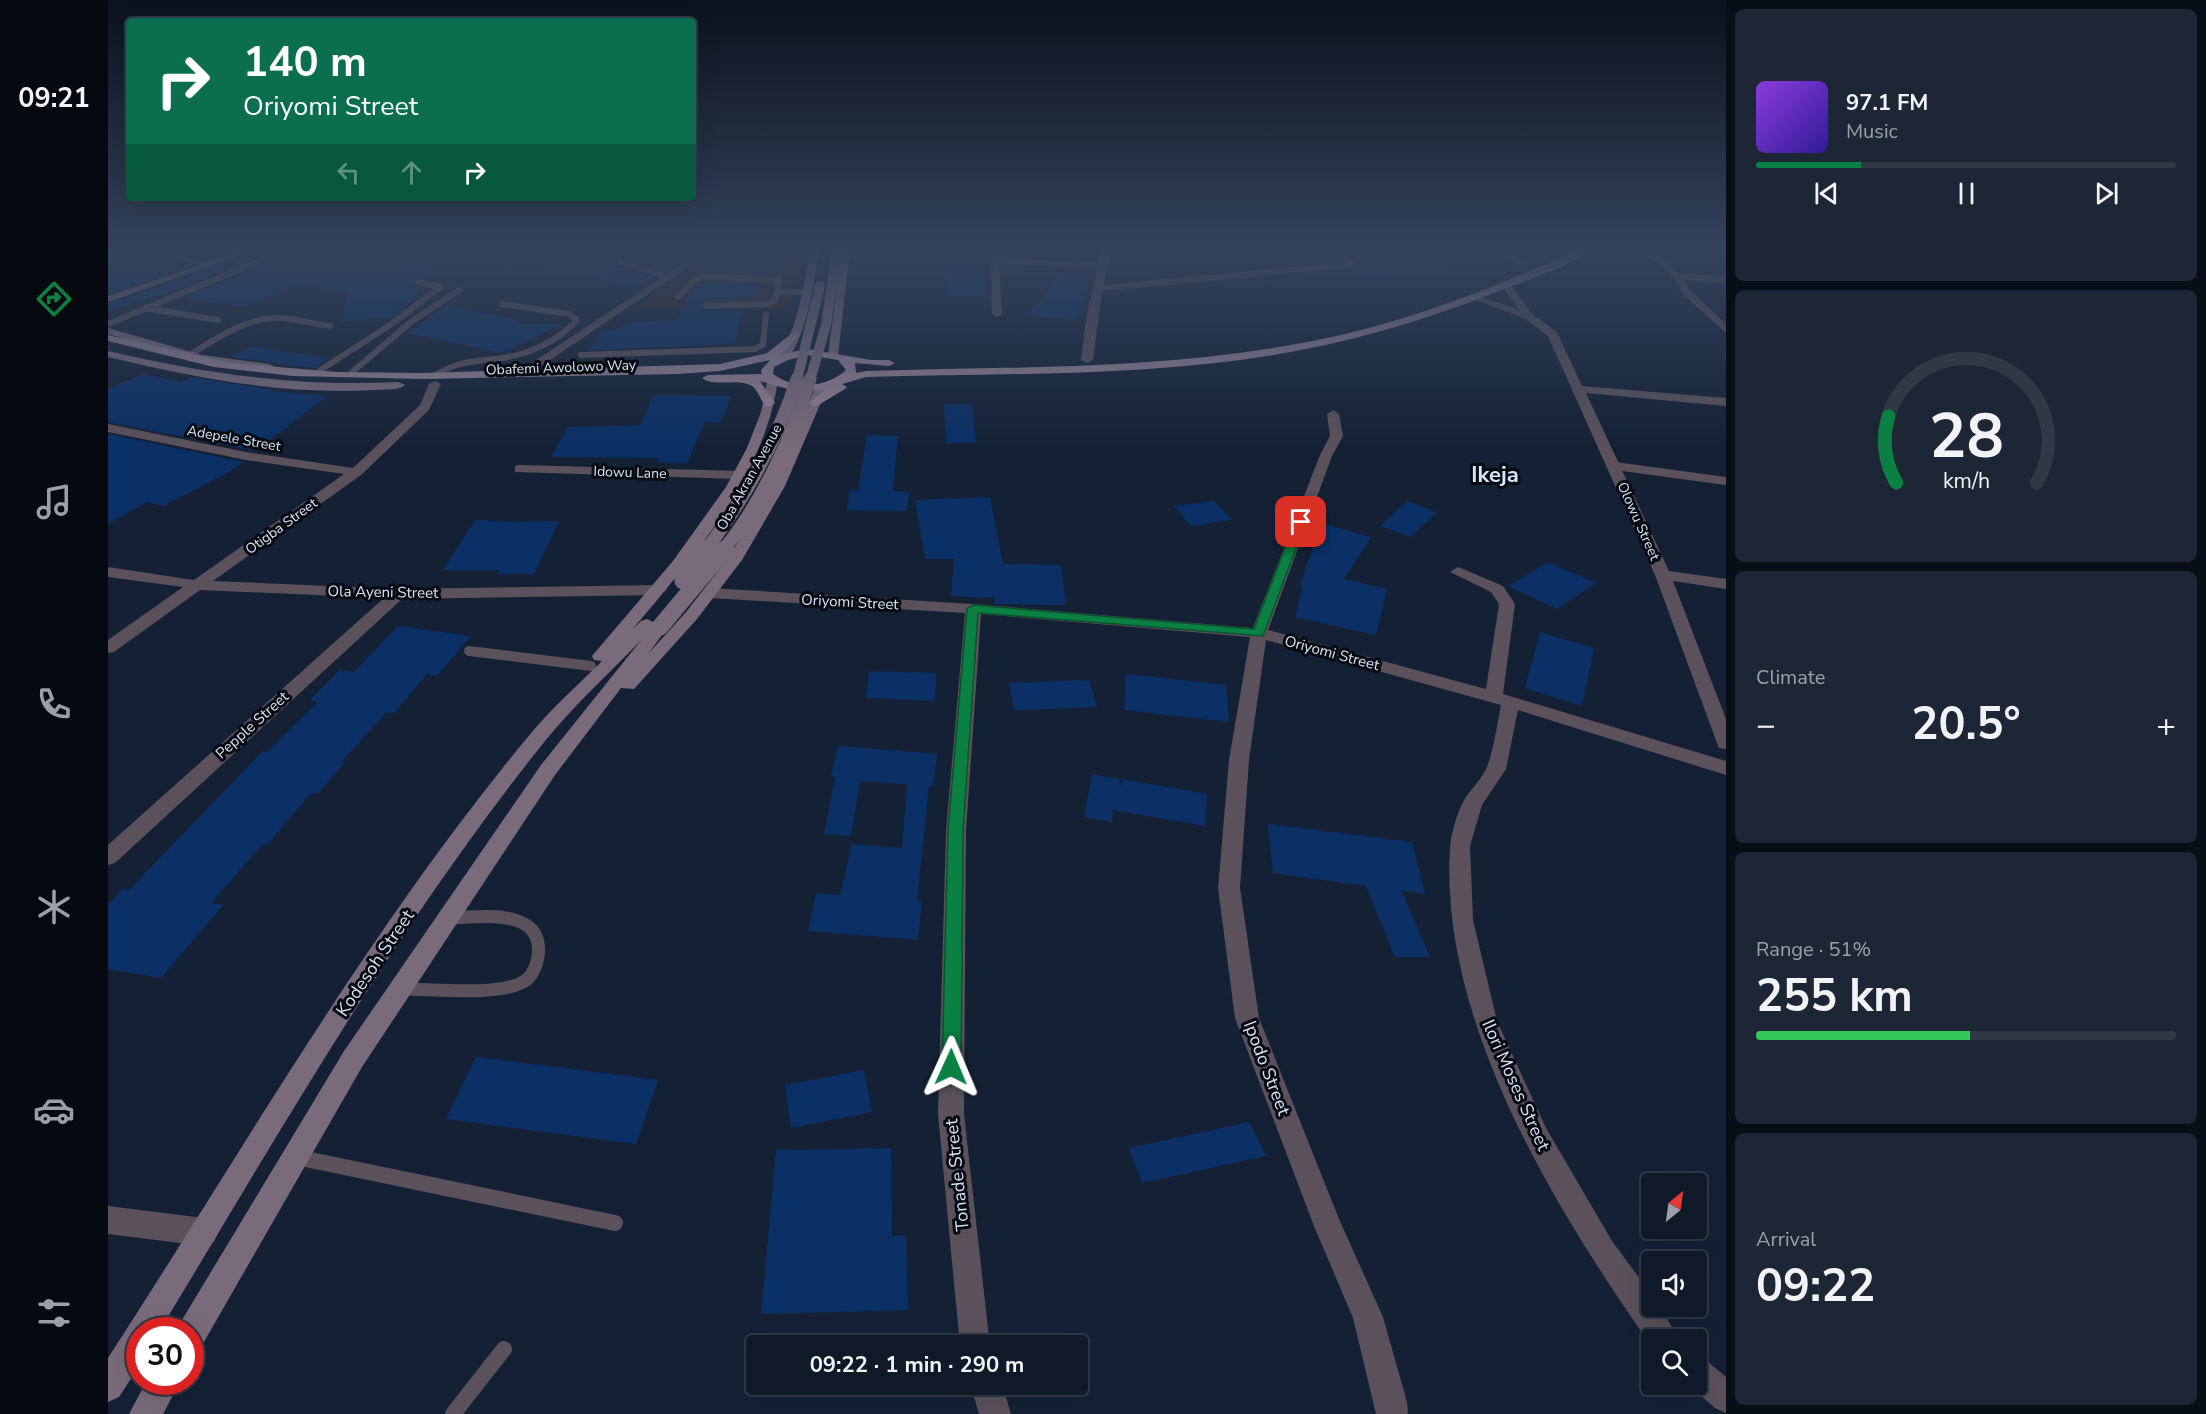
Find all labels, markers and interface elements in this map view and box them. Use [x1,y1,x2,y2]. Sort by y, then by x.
text: 140 m [243,34,367,91]
icon: right [144,42,222,120]
text: 09:21 [18,80,90,117]
text: Oriyomi Street [243,88,418,125]
text: 97.1 FM [1846,88,1928,118]
text: Music [1846,118,1898,145]
icon: left [332,156,365,189]
icon: ahead [395,156,428,189]
icon: right [458,156,491,189]
icon: previous [1810,177,1843,210]
icon: pause [1950,177,1983,210]
icon: next [2090,177,2123,210]
icon: directions [33,278,75,320]
street label: Obafemi Awolowo Way [486,355,637,380]
text: 28 [1929,394,2003,479]
street label: Adepele Street [186,421,282,456]
street label: Oba Akran Avenue [712,421,787,534]
district label: Ikeja [1471,460,1519,490]
street label: Idowu Lane [593,462,667,483]
text: km/h [1942,466,1990,496]
street label: Olowu Street [1613,479,1664,563]
icon: music [33,481,75,523]
street label: Otigba Street [242,494,321,559]
pin [1275,496,1326,547]
icon: arrive [1284,505,1317,538]
street label: Ola Ayeni Street [328,581,439,603]
street label: Oriyomi Street [801,589,900,615]
street label: Oriyomi Street [1282,631,1382,675]
text: Climate [1756,664,1825,691]
icon: phone [33,683,75,725]
street label: Pepple Street [211,686,293,763]
text: 20.5° [1911,694,2021,755]
text: − [1756,703,1776,748]
text: + [2156,703,2176,748]
icon: climate [33,886,75,928]
street label: Kodesoh Street [330,904,420,1021]
text: Range · 51% [1756,936,1871,963]
text: 255 km [1756,966,1913,1027]
street label: Ilori Moses Street [1476,1016,1556,1155]
street label: Ipodo Street [1238,1017,1296,1119]
position arrow [919,1035,983,1099]
icon: car [33,1089,75,1131]
street label: Tonade Street [939,1117,975,1232]
north arrow [1641,1173,1707,1239]
map controls [1641,1173,1707,1395]
text: Arrival [1756,1226,1816,1253]
button: sound [1641,1251,1707,1317]
text: 09:22 [1756,1256,1875,1317]
icon: filters [33,1292,75,1334]
speed limit sign: 30 [126,1317,204,1395]
button: search [1641,1329,1707,1395]
text: 09:22 · 1 min · 290 m [810,1350,1024,1380]

